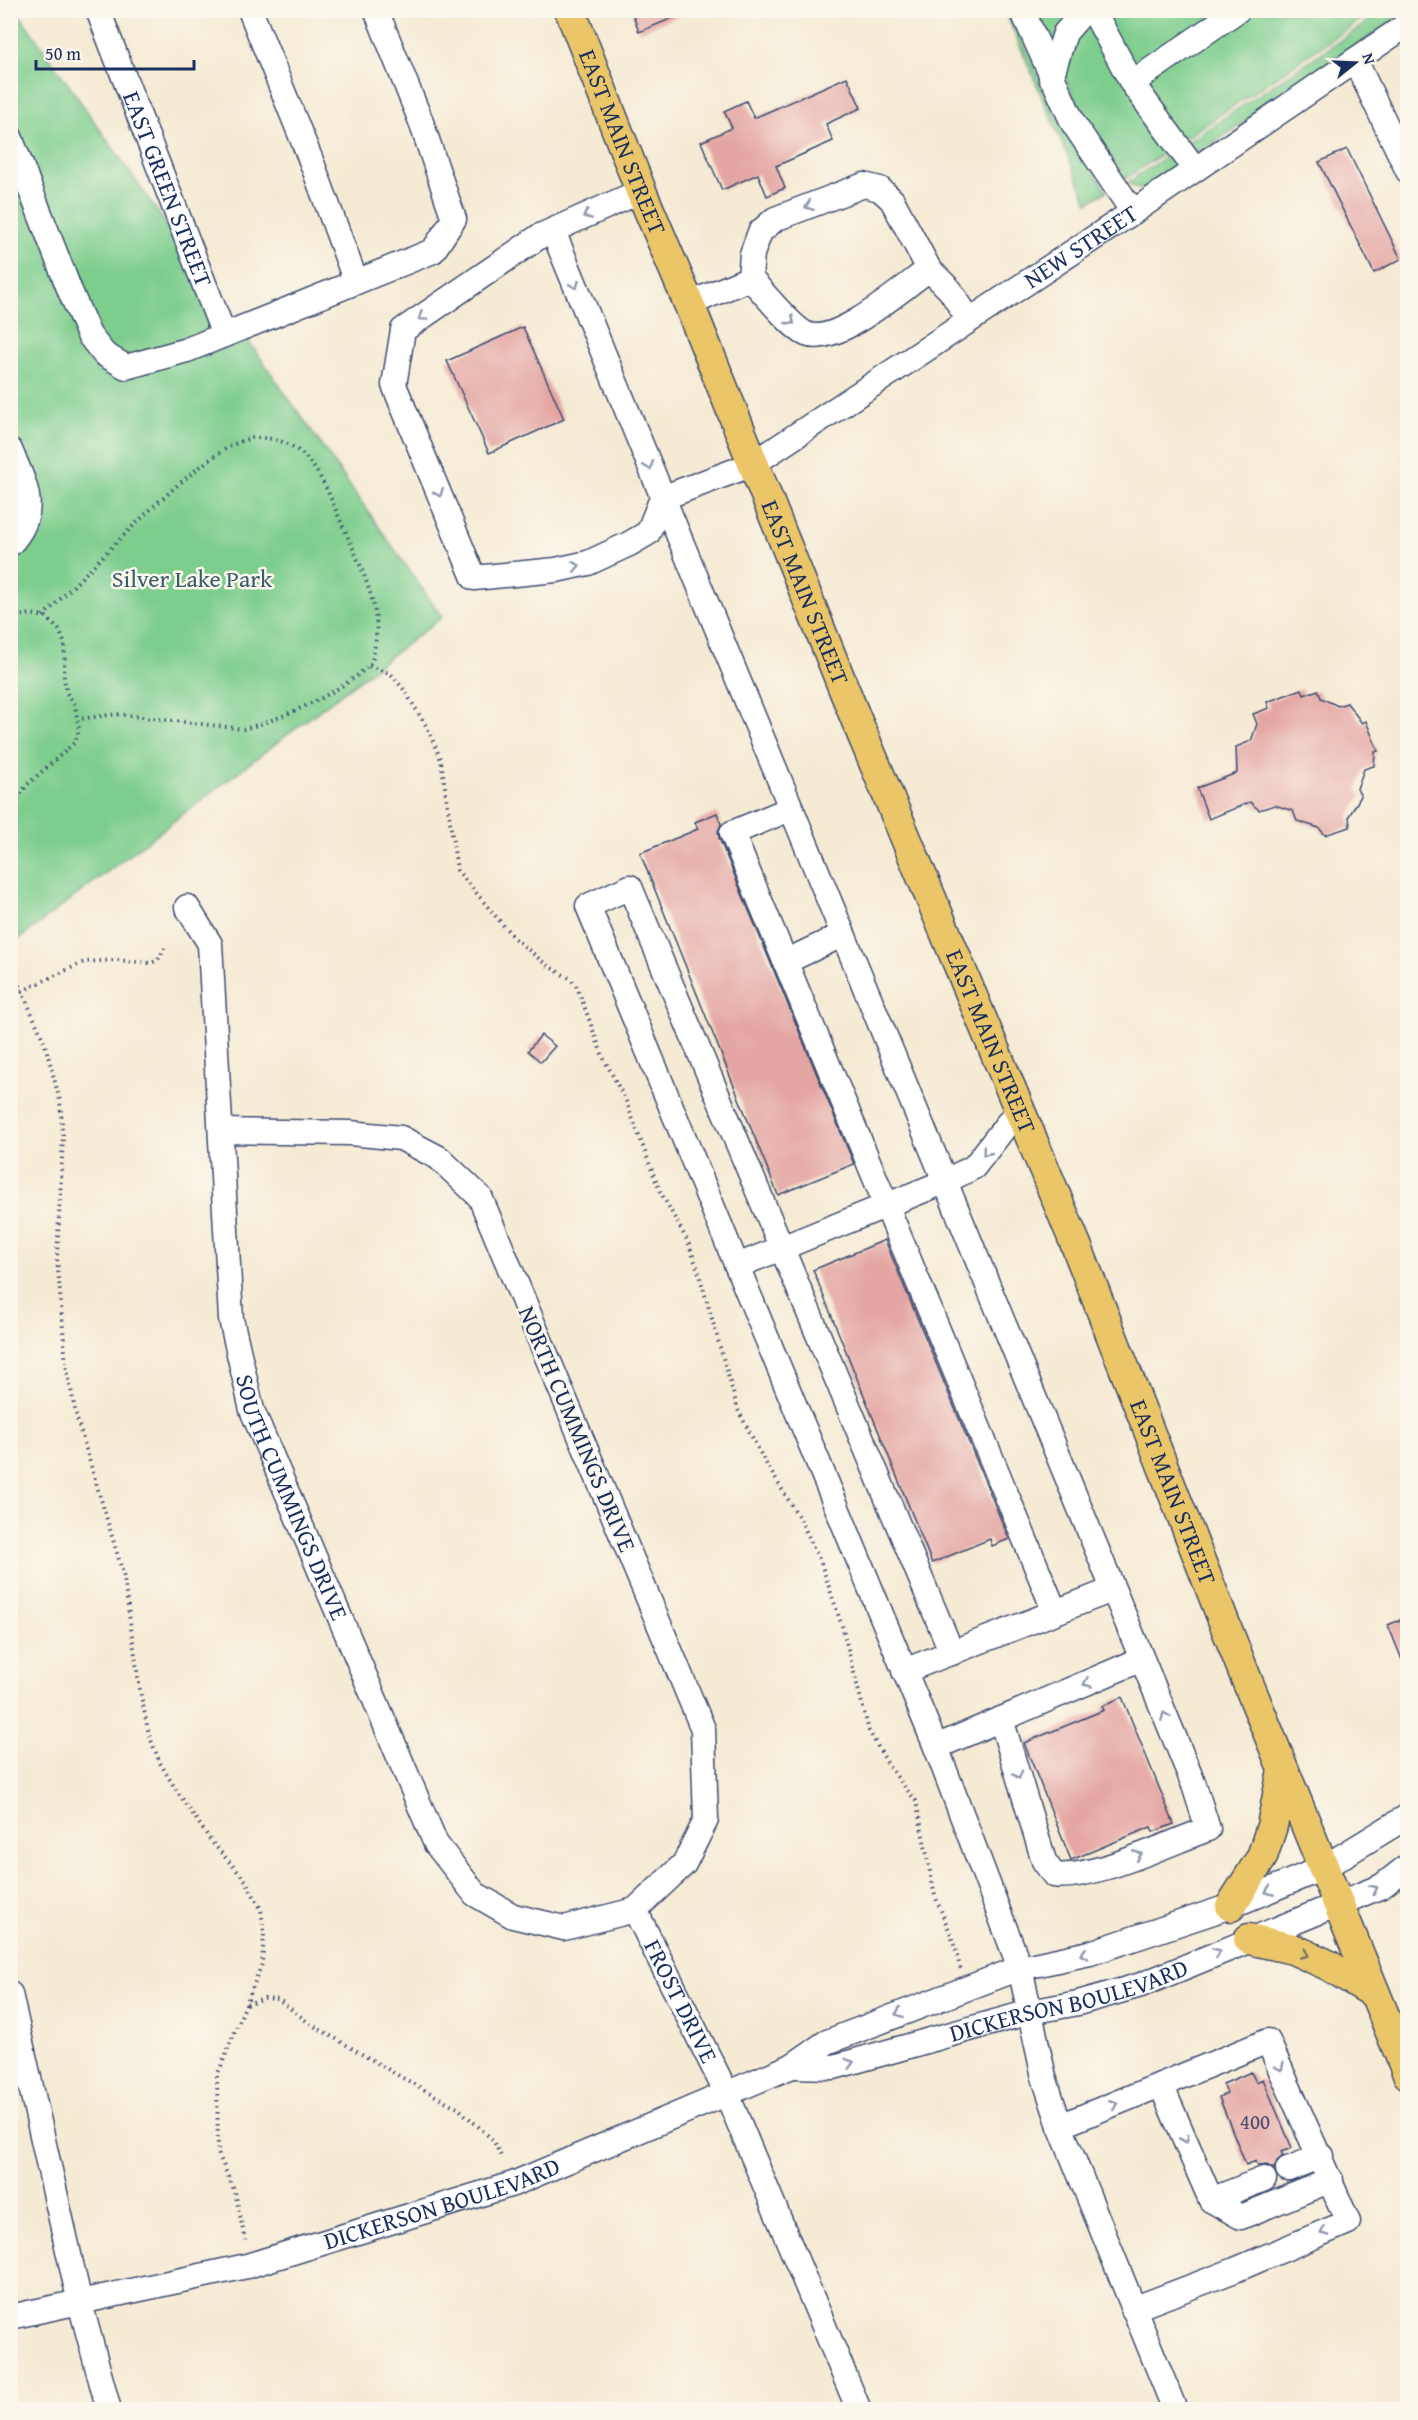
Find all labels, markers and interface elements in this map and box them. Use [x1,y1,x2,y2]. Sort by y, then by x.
scale bar [36,33,194,71]
north arrow [1325,33,1385,93]
text: 50 m [45,40,81,67]
street label: EAST MAIN STREET [570,44,675,240]
text: N [1356,50,1382,67]
street label: EAST GREEN STREET [114,86,222,292]
street label: NEW STREET [1017,196,1145,297]
one-way arrow [804,199,815,211]
one-way arrow [583,208,594,220]
one-way arrow [568,279,580,290]
one-way arrow [417,310,428,321]
one-way arrow [784,314,794,325]
one-way arrow [642,459,654,470]
one-way arrow [432,486,444,497]
street label: EAST MAIN STREET [753,494,858,690]
one-way arrow [571,560,581,573]
park label: Silver Lake Park [112,561,273,596]
street label: EAST MAIN STREET [937,944,1045,1139]
one-way arrow [983,1146,994,1157]
street label: NORTH CUMMINGS DRIVE [510,1300,645,1557]
street label: SOUTH CUMMINGS DRIVE [227,1371,357,1626]
street label: EAST MAIN STREET [1121,1394,1226,1590]
one-way arrow [1082,1675,1093,1687]
one-way arrow [1160,1712,1172,1723]
one-way arrow [1011,1769,1023,1780]
one-way arrow [1132,1850,1143,1862]
one-way arrow [1264,1884,1275,1896]
one-way arrow [1368,1884,1379,1896]
street label: FROST DRIVE [635,1933,727,2069]
one-way arrow [1080,1947,1090,1960]
one-way arrow [1211,1947,1222,1959]
one-way arrow [1298,1947,1309,1959]
street label: DICKERSON BOULEVARD [945,1950,1193,2051]
one-way arrow [894,2006,905,2019]
one-way arrow [845,2057,855,2070]
one-way arrow [1273,2061,1285,2072]
one-way arrow [1108,2099,1119,2111]
house number: 400 [1240,2106,1270,2137]
one-way arrow [1177,2133,1189,2144]
street label: DICKERSON BOULEVARD [319,2148,565,2258]
one-way arrow [1319,2225,1330,2237]

